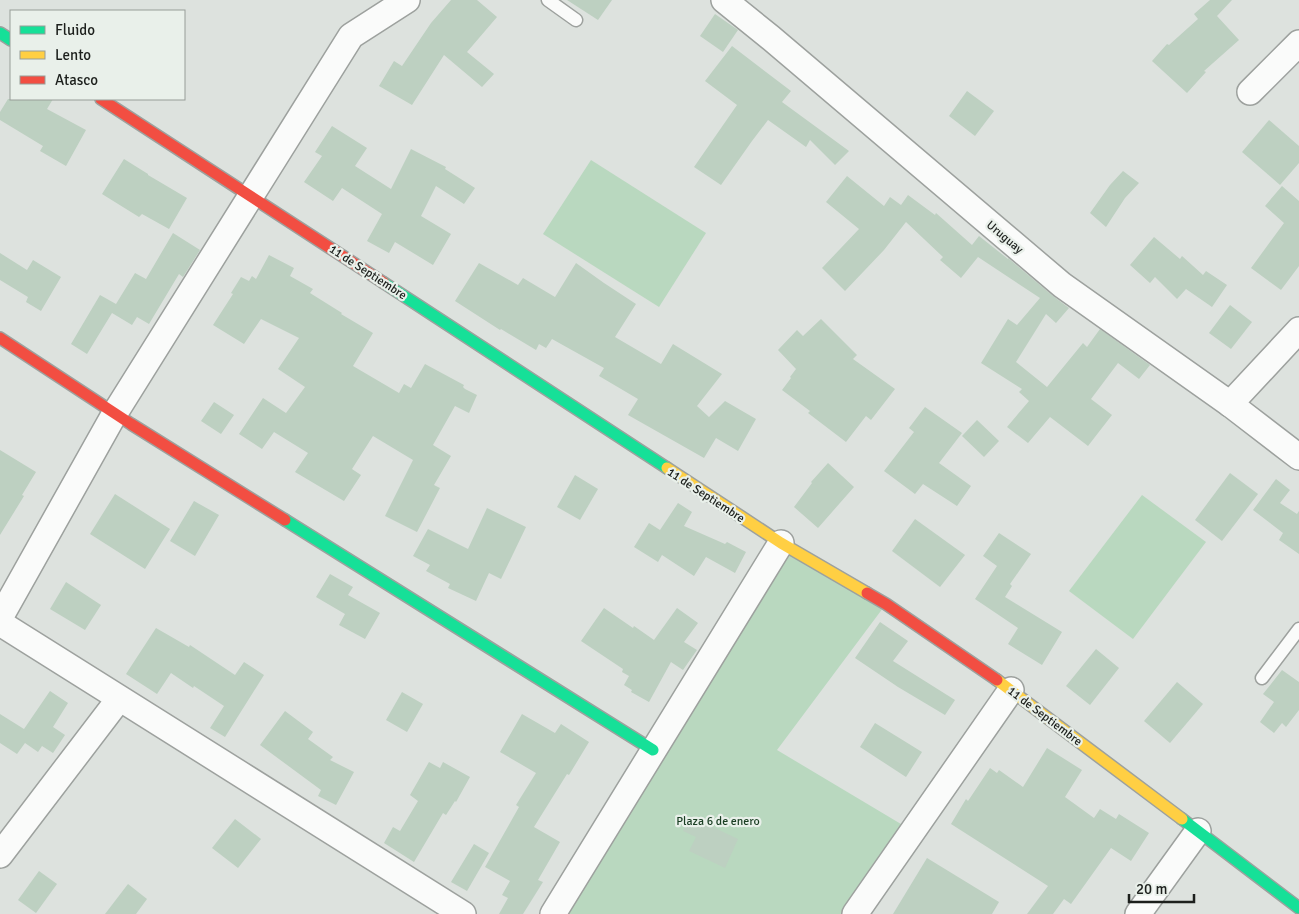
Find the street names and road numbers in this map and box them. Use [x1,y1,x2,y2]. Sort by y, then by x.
street label: Uruguay [983,218,1026,257]
street label: 11 de Septiembre [326,242,409,303]
street label: 11 de Septiembre [664,465,747,526]
street label: 11 de Septiembre [1005,684,1085,749]

